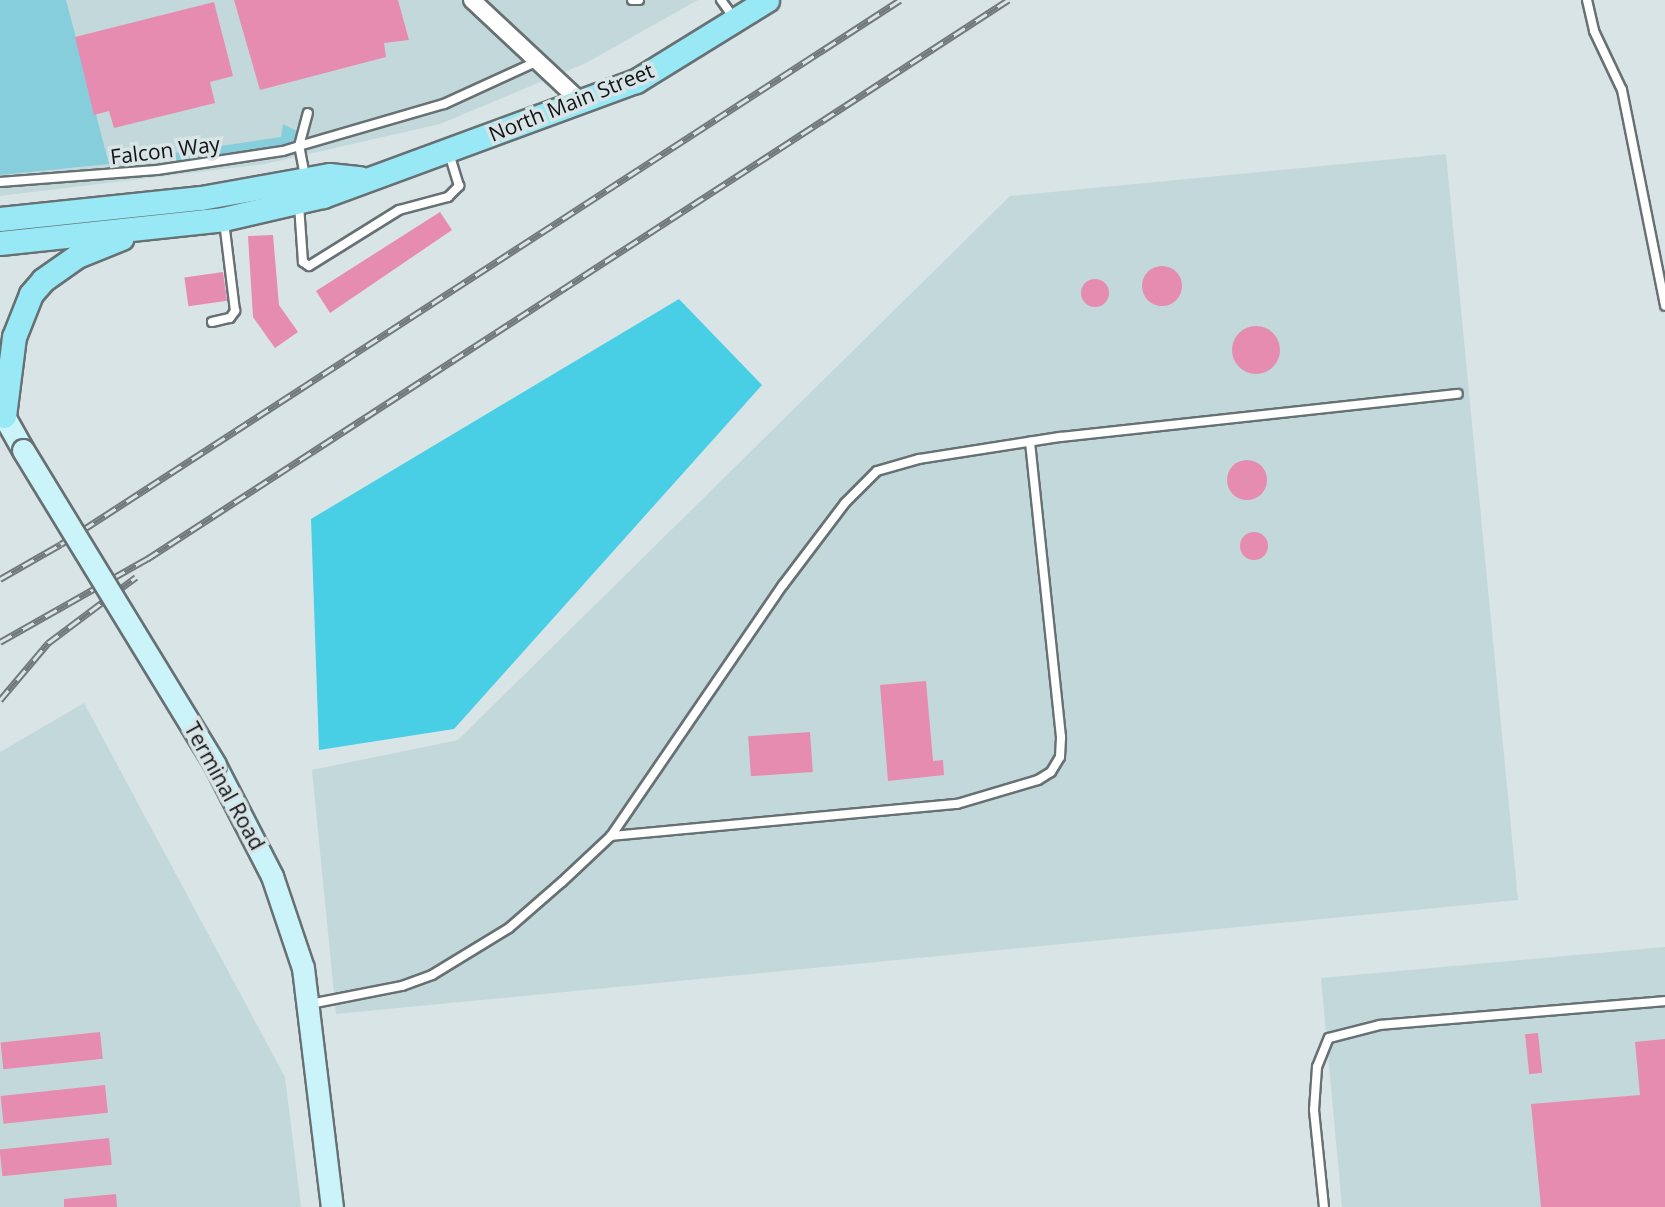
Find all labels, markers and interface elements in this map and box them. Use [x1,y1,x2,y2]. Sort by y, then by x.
street label: North Main Street [485,57,657,147]
street label: Falcon Way [109,131,221,169]
street label: Terminal Road [180,718,270,854]

